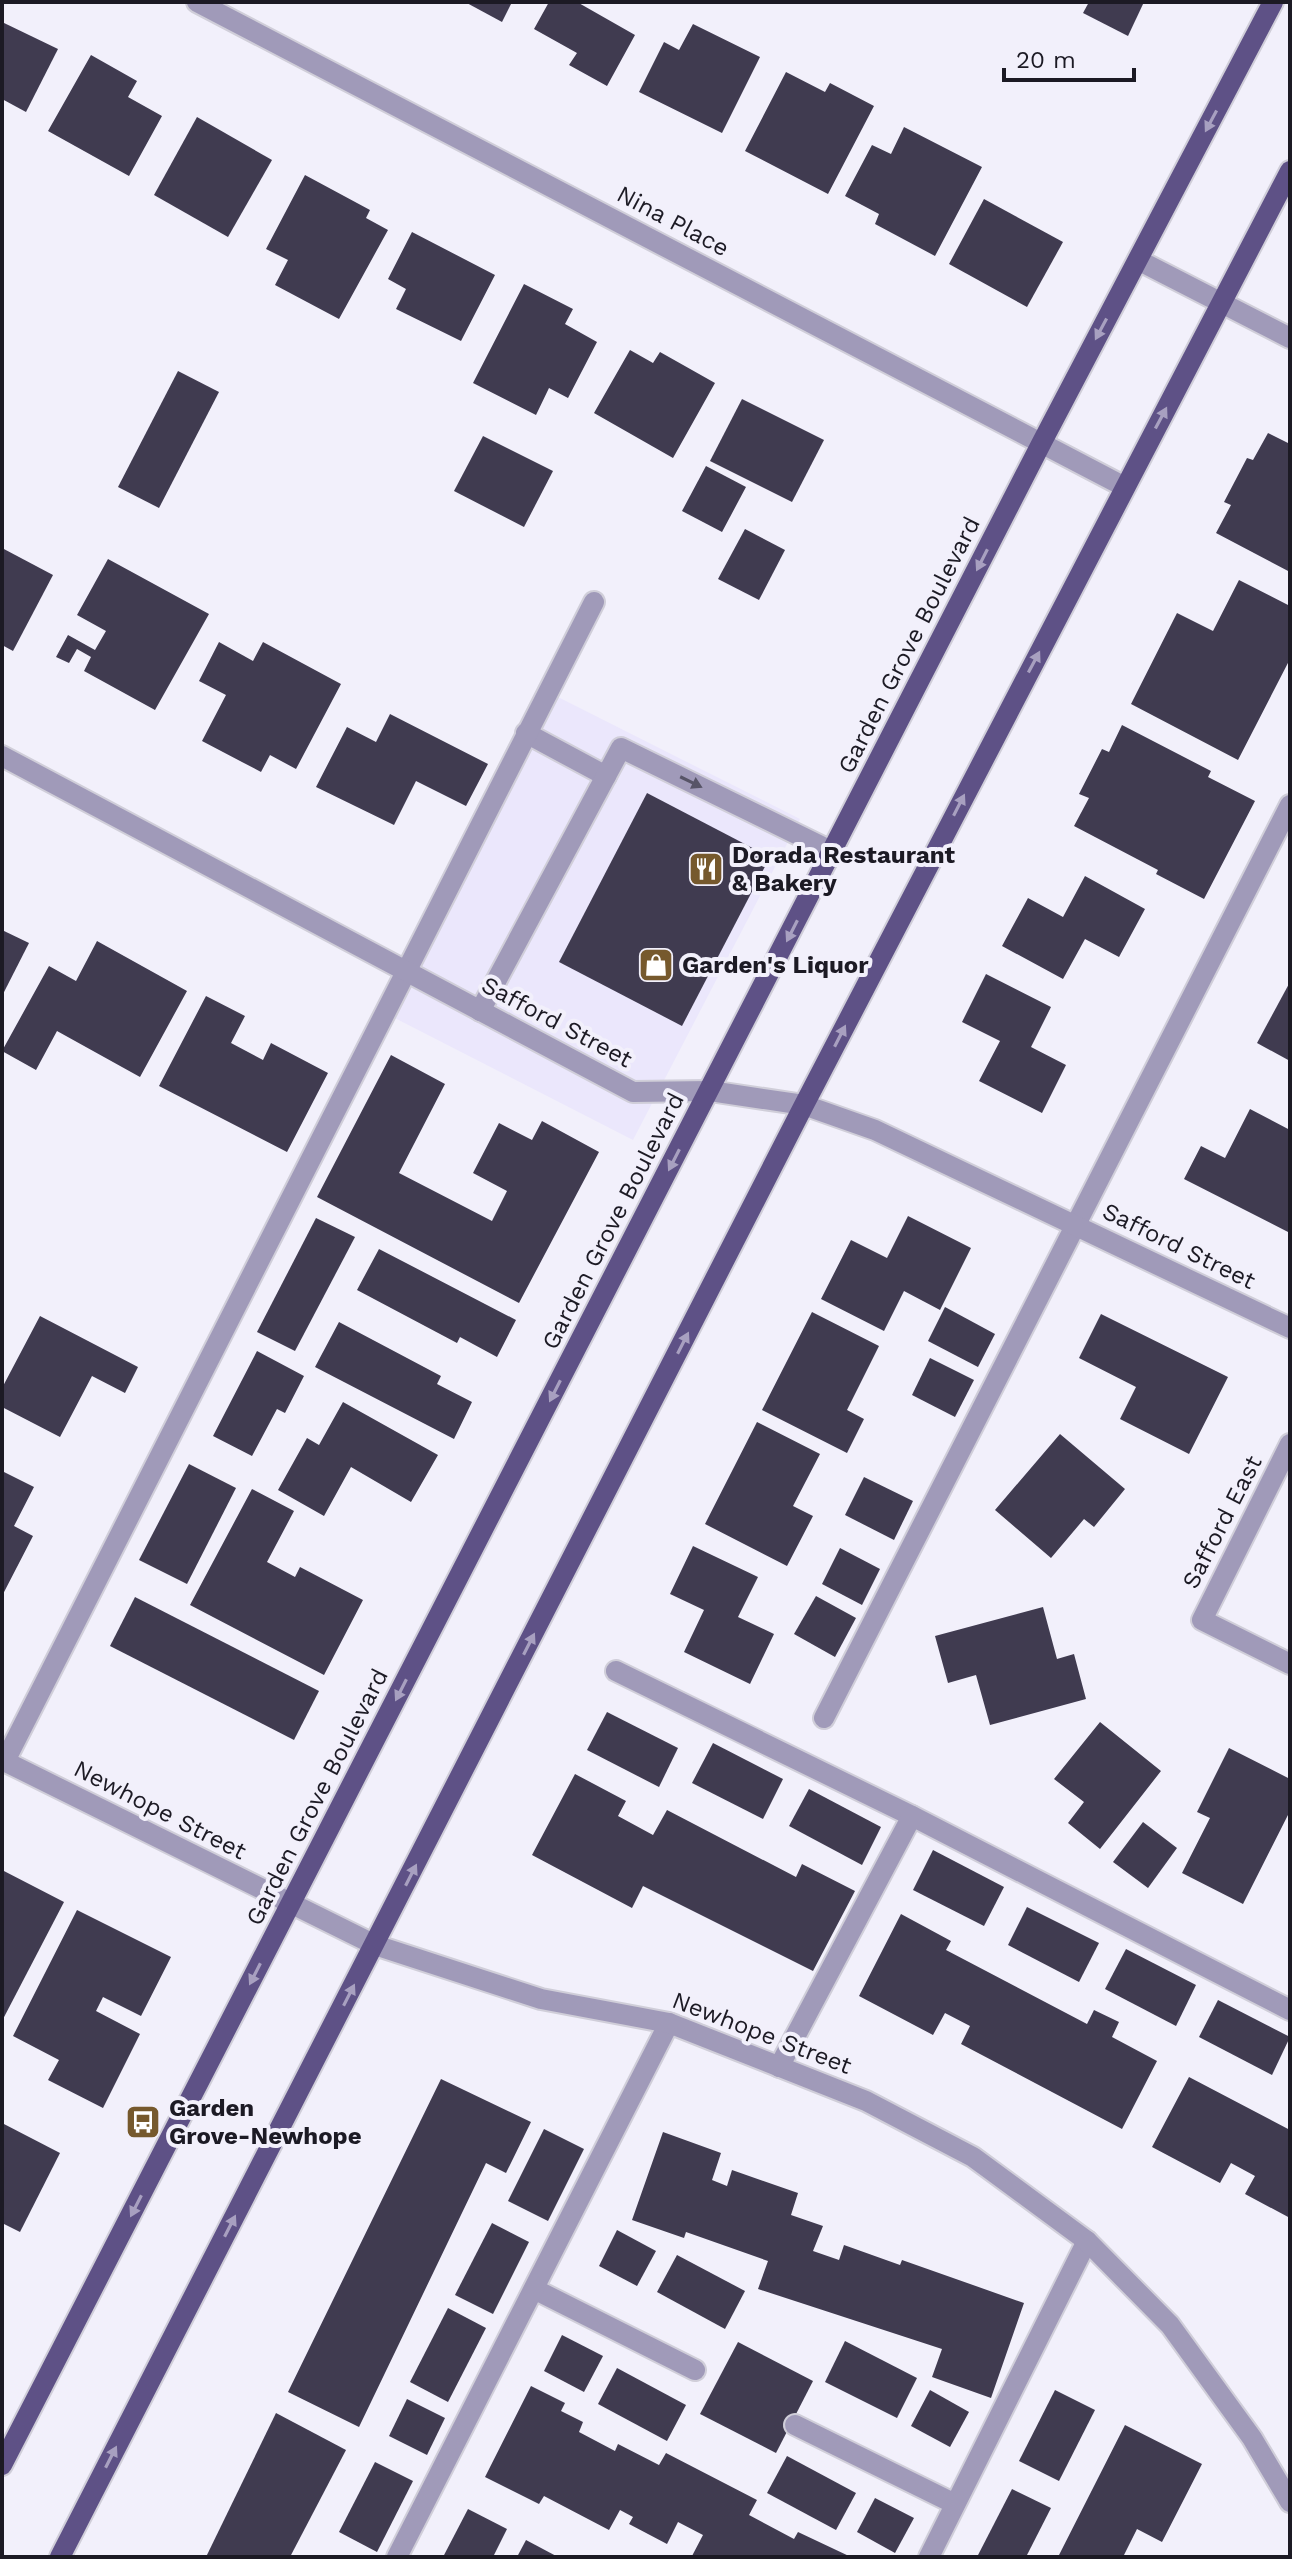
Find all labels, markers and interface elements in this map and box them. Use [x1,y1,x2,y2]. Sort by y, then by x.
scale bar [1004,32,1134,82]
text: 20 m [1016,46,1076,74]
one-way arrow [1204,109,1217,132]
street label: Nina Place [612,180,734,262]
one-way arrow [1095,318,1108,341]
one-way arrow [1154,406,1168,429]
street label: Garden Grove Boulevard [832,512,986,778]
one-way arrow [975,549,988,572]
one-way arrow [1027,650,1040,673]
one-way arrow [679,775,702,789]
one-way arrow [953,793,966,816]
place label: Dorada Restaurant & Bakery [732,841,956,897]
restaurant icon: Dorada Restaurant & Bakery [687,850,725,888]
one-way arrow [785,919,799,942]
shop icon: Garden's Liquor [637,946,675,984]
place label: Garden's Liquor [682,951,869,979]
street label: Safford Street [477,971,637,1073]
one-way arrow [834,1024,847,1047]
street label: Garden Grove Boulevard [536,1088,690,1354]
one-way arrow [667,1149,681,1172]
street label: Safford Street [1098,1197,1260,1295]
one-way arrow [676,1332,689,1355]
one-way arrow [548,1380,562,1403]
street label: Safford East [1176,1451,1268,1593]
one-way arrow [522,1632,536,1655]
street label: Garden Grove Boulevard [240,1664,394,1930]
one-way arrow [395,1679,408,1702]
street label: Newhope Street [69,1754,251,1866]
one-way arrow [404,1864,417,1887]
one-way arrow [248,1963,261,1986]
one-way arrow [343,1984,356,2007]
street label: Newhope Street [668,1986,856,2080]
place label: Garden Grove-Newhope [169,2094,362,2150]
bus stop icon: Garden Grove-Newhope [124,2103,162,2141]
one-way arrow [129,2194,142,2217]
one-way arrow [224,2215,237,2238]
one-way arrow [105,2446,118,2469]

